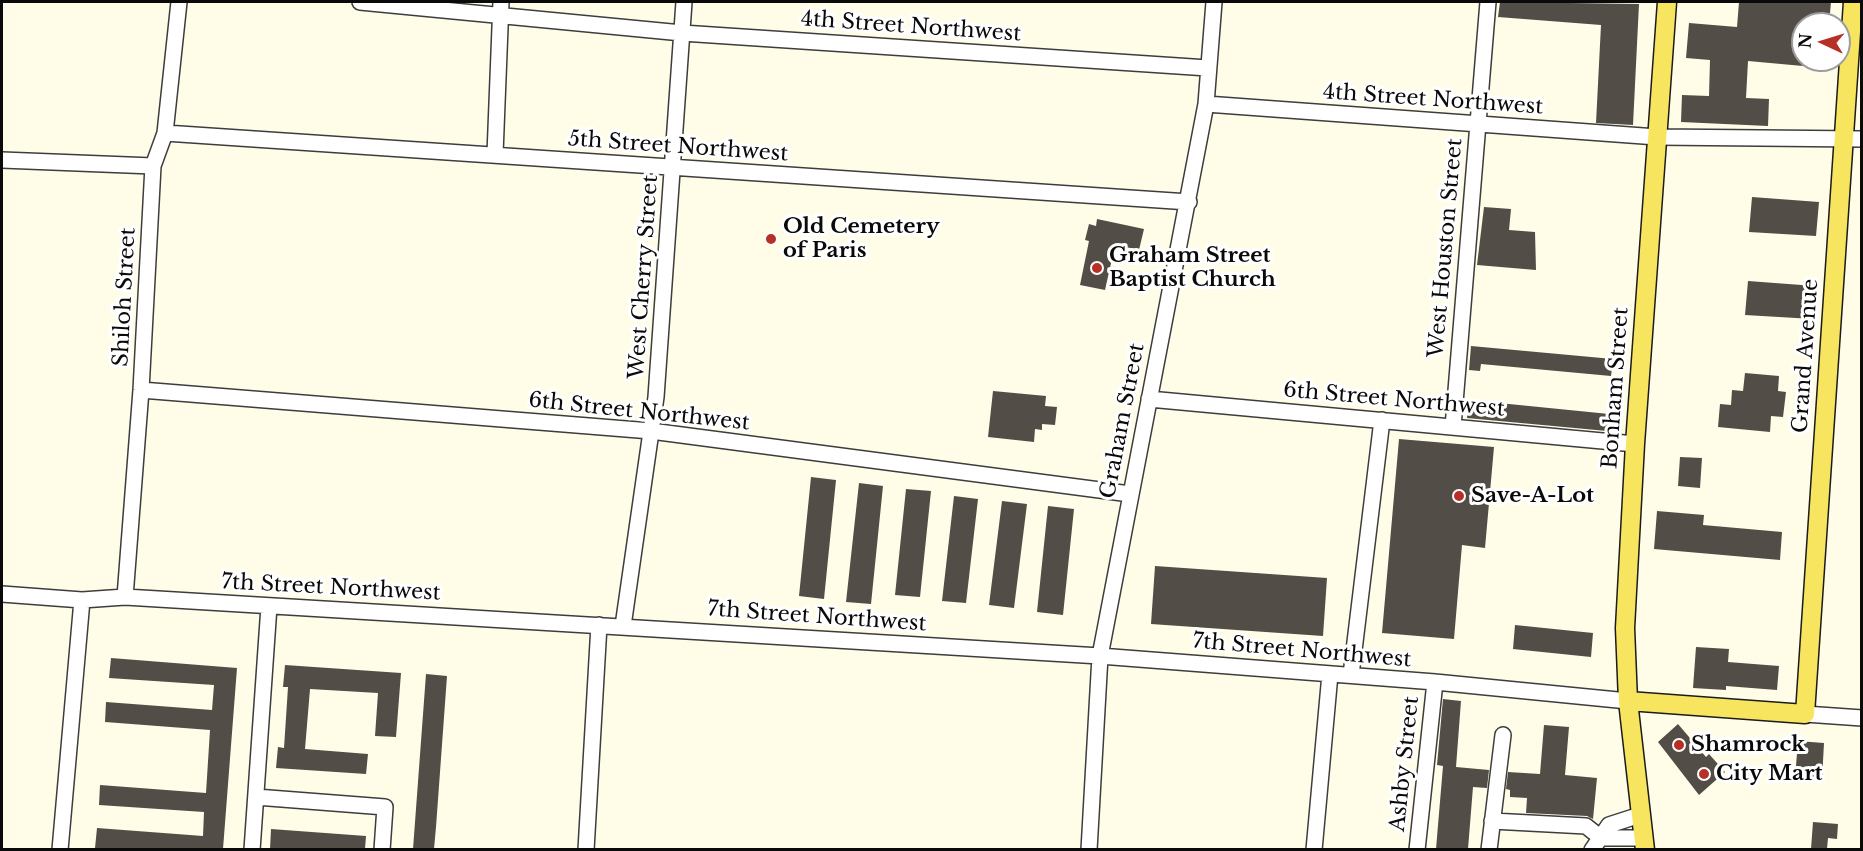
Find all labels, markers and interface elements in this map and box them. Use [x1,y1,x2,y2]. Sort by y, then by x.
street label: 4th Street Northwest [800,7,1022,47]
north arrow [1791,12,1851,72]
text: N [1795,33,1816,49]
street label: 4th Street Northwest [1322,80,1544,120]
street label: 5th Street Northwest [567,127,789,167]
street label: West Houston Street [1424,137,1468,359]
street label: West Cherry Street [624,174,664,380]
place label: Old Cemetery of Paris [783,214,940,264]
street label: Shiloh Street [109,227,141,367]
marker: Old Cemetery of Paris [764,232,778,246]
place label: Graham Street Baptist Church [1109,243,1276,293]
marker: Graham Street Baptist Church [1090,261,1104,275]
street label: Grand Avenue [1788,278,1824,434]
street label: Bonham Street [1598,306,1634,470]
street label: Graham Street [1096,341,1150,501]
street label: 6th Street Northwest [1282,378,1506,422]
street label: 6th Street Northwest [527,388,751,436]
place label: Save-A-Lot [1471,483,1594,509]
marker: Save-A-Lot [1452,489,1466,503]
street label: 7th Street Northwest [221,570,441,606]
street label: 7th Street Northwest [707,597,927,637]
street label: 7th Street Northwest [1192,629,1412,673]
street label: Ashby Street [1385,695,1425,833]
place label: Shamrock [1691,732,1805,758]
marker: Shamrock [1672,738,1686,752]
place label: City Mart [1716,761,1823,787]
marker: City Mart [1697,767,1711,781]

